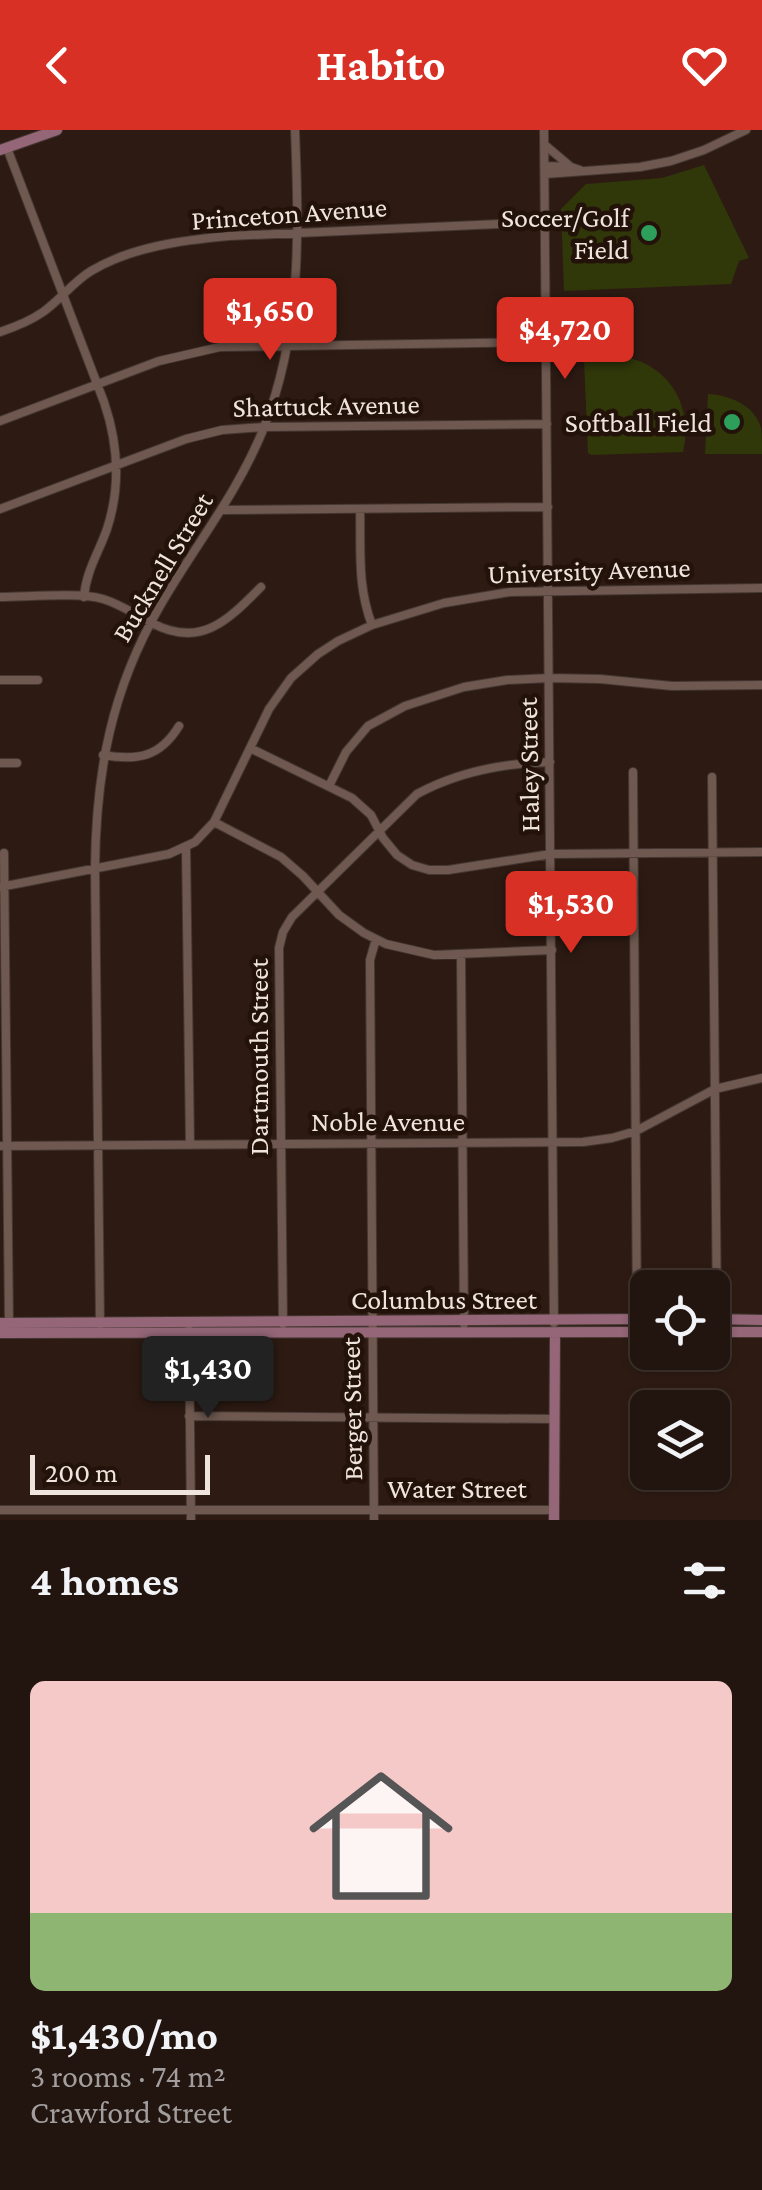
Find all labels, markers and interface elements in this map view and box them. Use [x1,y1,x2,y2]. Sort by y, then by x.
icon: back [30,38,85,93]
icon: heart [677,38,732,93]
text: Habito [316,40,446,90]
street label: Princeton Avenue [190,191,388,236]
place label: Soccer/Golf Field [501,202,631,265]
marker: Soccer/Golf Field [638,222,660,244]
pin: $1,650 [189,278,351,363]
text: $1,650 [226,292,314,328]
pin: $4,720 [484,297,646,382]
text: $4,720 [519,311,611,347]
street label: Shattuck Avenue [232,388,420,423]
place label: Softball Field [565,407,712,438]
marker: Softball Field [721,411,743,433]
street label: Bucknell Street [106,487,219,647]
street label: University Avenue [487,551,691,590]
street label: Haley Street [512,697,545,833]
pin: $1,530 [490,871,652,956]
text: $1,530 [528,885,614,921]
street label: Dartmouth Street [243,958,274,1156]
street label: Noble Avenue [311,1106,465,1137]
map controls [630,1270,730,1490]
button: locate [630,1270,730,1370]
street label: Columbus Street [351,1284,538,1315]
pin: $1,430 [127,1336,289,1421]
street label: Berger Street [335,1336,368,1481]
text: $1,430 [164,1350,252,1386]
button: layers [630,1390,730,1490]
scale bar [30,1450,210,1494]
text: 200 m [45,1457,118,1488]
street label: Water Street [387,1473,528,1504]
icon: filters [677,1553,732,1608]
text: 4 homes [30,1557,179,1604]
icon: home [291,1746,471,1926]
text: $1,430/mo [30,2011,218,2058]
text: 3 rooms · 74 m² [30,2058,226,2094]
text: Crawford Street [30,2094,232,2130]

